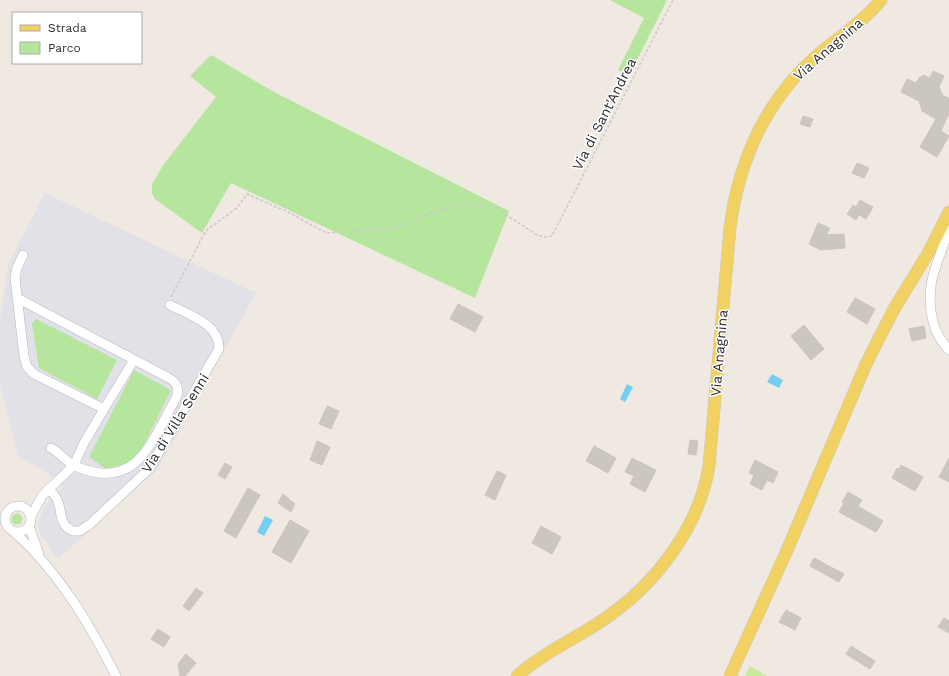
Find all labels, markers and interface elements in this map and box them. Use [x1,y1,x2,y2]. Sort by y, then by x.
legend [12,12,142,64]
street label: Via Anagnina [790,14,866,84]
text: Strada [48,21,87,35]
text: Parco [48,41,81,55]
street label: Via di Sant'Andrea [569,55,639,173]
street label: Via Anagnina [707,309,731,397]
street label: Via di Villa Senni [138,370,212,476]

